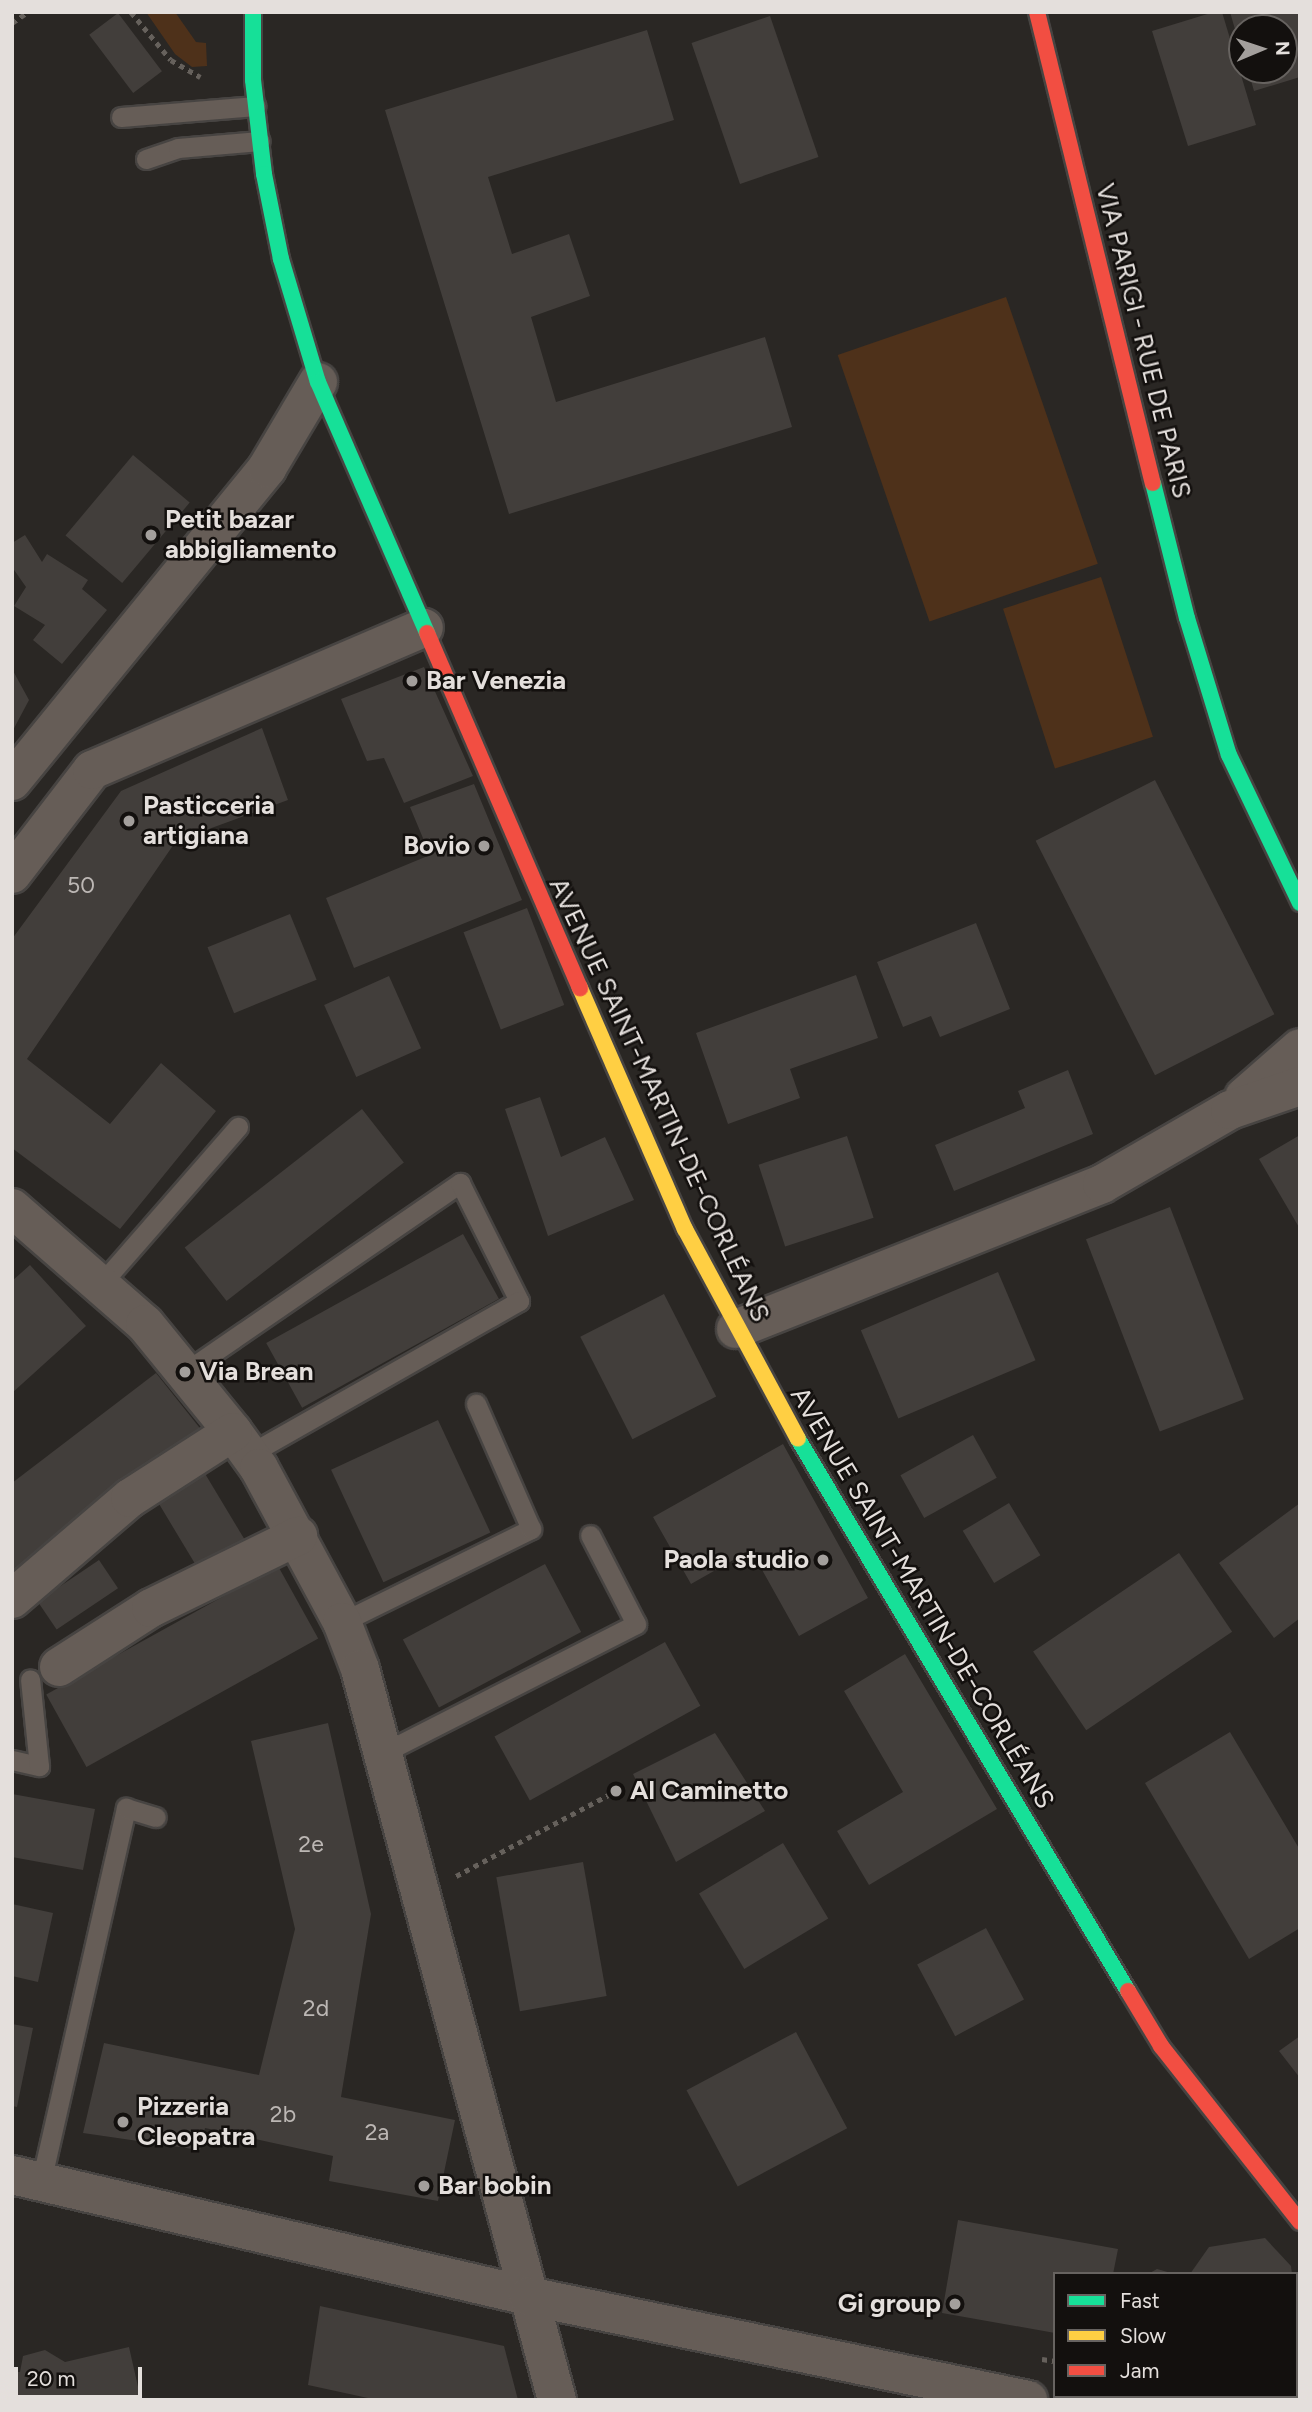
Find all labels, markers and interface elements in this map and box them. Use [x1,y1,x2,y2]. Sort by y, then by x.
north arrow [1228,14,1298,84]
text: N [1271,41,1294,56]
street label: VIA PARIGI - RUE DE PARIS [1089,180,1197,502]
place label: Petit bazar abbigliamento [165,504,337,566]
marker: Petit bazar abbigliamento [143,527,159,543]
place label: Bar Venezia [426,665,566,697]
marker: Bar Venezia [404,673,420,689]
place label: Pasticceria artigiana [143,790,275,852]
marker: Pasticceria artigiana [121,813,137,829]
place label: Bovio [403,830,470,862]
marker: Bovio [476,838,492,854]
house number: 50 [67,871,95,899]
street label: AVENUE SAINT-MARTIN-DE-CORLÉANS [542,873,776,1327]
place label: Via Brean [199,1356,313,1388]
marker: Via Brean [177,1364,193,1380]
street label: AVENUE SAINT-MARTIN-DE-CORLÉANS [783,1382,1061,1814]
place label: Paola studio [663,1544,809,1576]
marker: Paola studio [815,1552,831,1568]
place label: Al Caminetto [630,1775,788,1807]
marker: Al Caminetto [608,1783,624,1799]
house number: 2e [298,1830,324,1858]
house number: 2d [303,1994,329,2022]
place label: Pizzeria Cleopatra [137,2091,255,2152]
house number: 2b [270,2100,296,2128]
marker: Pizzeria Cleopatra [115,2114,131,2130]
house number: 2a [365,2118,389,2146]
place label: Bar bobin [438,2170,551,2202]
marker: Bar bobin [416,2178,432,2194]
legend [1053,2272,1298,2398]
place label: Gi group [838,2288,941,2320]
text: Fast [1120,2288,1160,2313]
marker: Gi group [947,2296,963,2312]
text: Slow [1120,2323,1166,2348]
scale bar [18,2352,145,2396]
text: Jam [1120,2358,1159,2383]
text: 20 m [27,2366,75,2391]

